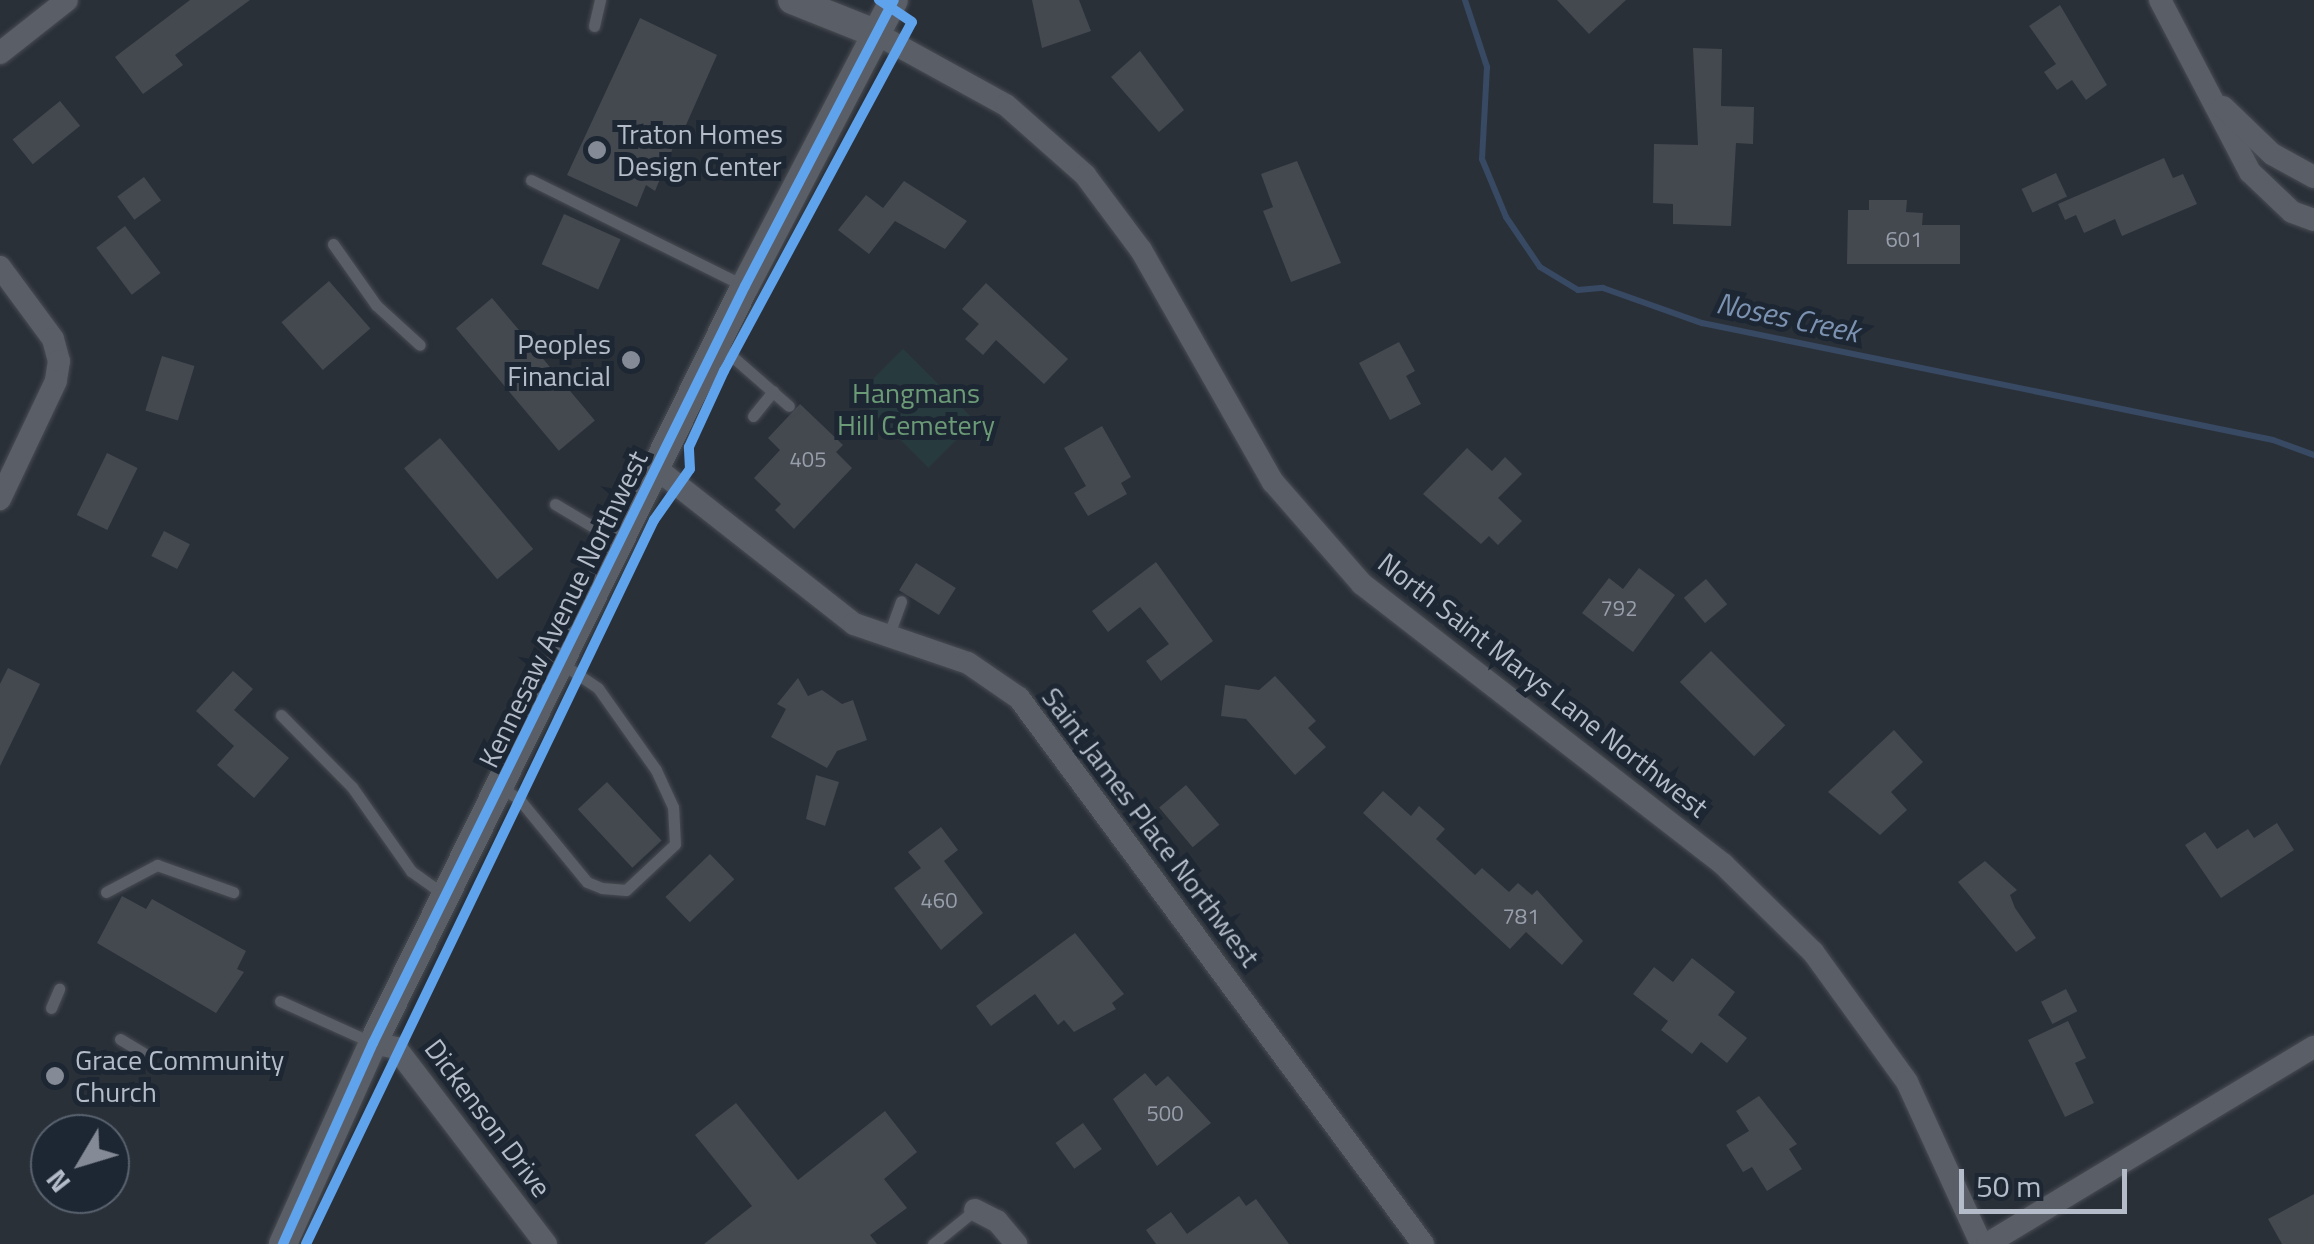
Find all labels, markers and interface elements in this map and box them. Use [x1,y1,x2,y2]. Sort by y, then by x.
place label: Traton Homes Design Center [617,117,783,183]
marker: Traton Homes Design Center [586,139,608,161]
house number: 601 [1886,227,1922,253]
water label: Noses Creek [1713,284,1863,350]
place label: Peoples Financial [507,327,611,393]
marker: Peoples Financial [620,349,642,371]
park label: Hangmans Hill Cemetery [837,376,995,442]
street label: Kennesaw Avenue Northwest [472,445,654,773]
house number: 405 [790,447,826,473]
street label: North Saint Marys Lane Northwest [1371,546,1715,824]
house number: 792 [1601,596,1637,622]
street label: Saint James Place Northwest [1035,681,1267,973]
house number: 460 [921,888,957,914]
house number: 781 [1503,904,1539,930]
street label: Dickenson Drive [418,1032,558,1204]
place label: Grace Community Church [75,1043,284,1109]
marker: Grace Community Church [44,1065,66,1087]
house number: 500 [1147,1101,1183,1127]
north arrow [30,1114,130,1214]
scale bar [1964,1149,2132,1211]
text: N [35,1161,80,1202]
text: 50 m [1976,1163,2041,1209]

